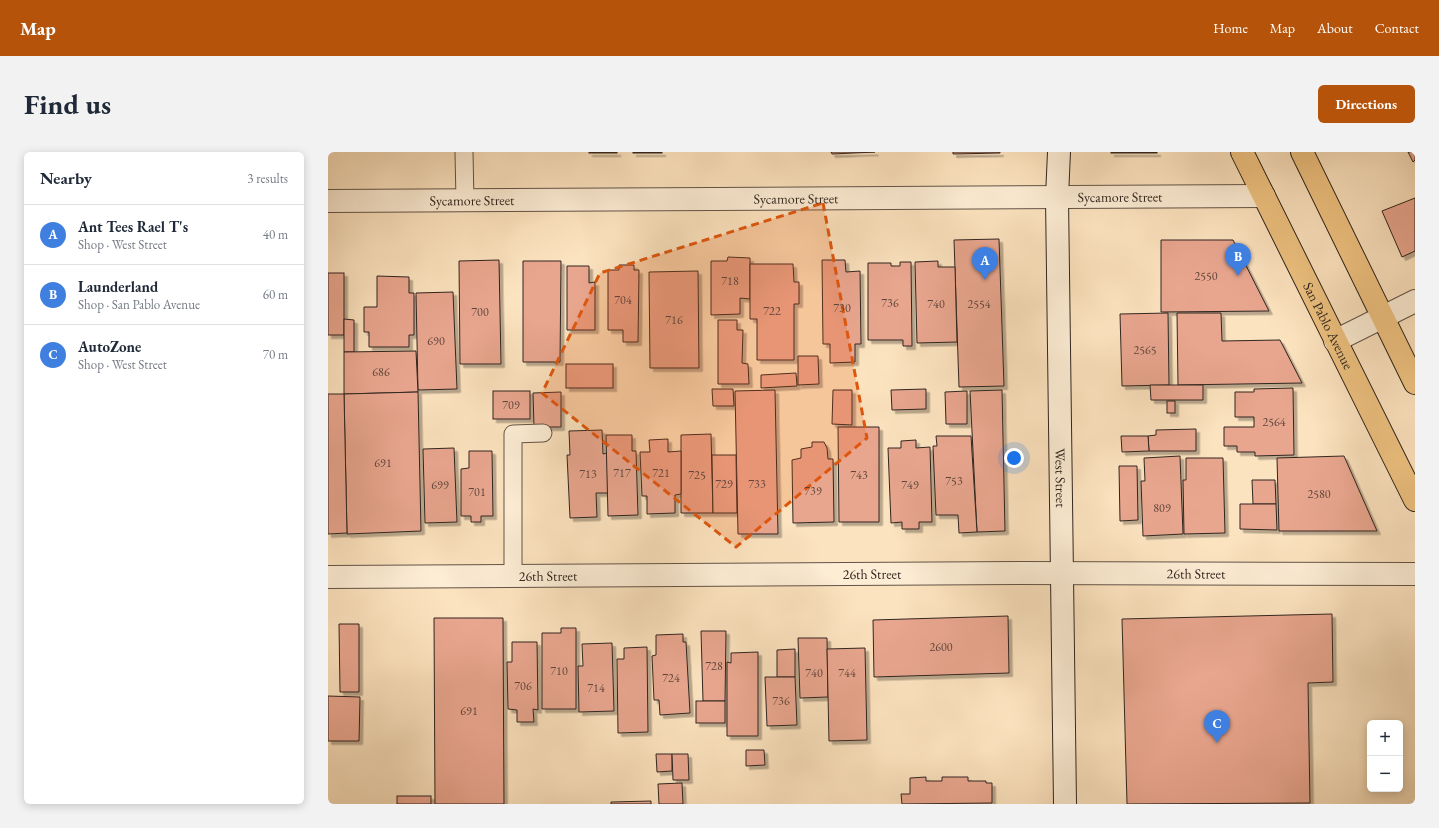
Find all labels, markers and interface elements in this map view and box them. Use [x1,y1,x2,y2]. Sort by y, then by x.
text: Map [20,16,56,41]
text: Home [1213,19,1248,37]
text: Map [1270,19,1295,37]
text: About [1317,19,1353,37]
text: Contact [1375,19,1419,37]
button: Directions [1318,85,1415,123]
text: Find us [24,86,111,122]
text: Nearby [40,167,92,189]
text: 3 results [247,170,288,187]
street label: Sycamore Street [1077,188,1163,206]
street label: Sycamore Street [753,189,839,208]
street label: Sycamore Street [429,191,515,209]
text: Ant Tees Rael T's [78,217,188,236]
text: A [48,226,58,243]
text: 40 m [263,226,288,243]
text: Shop · West Street [78,236,167,253]
pin: B [1225,243,1251,276]
pin: A [972,247,998,280]
house number: 2550 [1194,268,1218,284]
house number: 718 [721,273,739,289]
text: Launderland [78,277,158,296]
street label: San Pablo Avenue [1299,279,1358,373]
text: B [49,286,57,303]
text: 60 m [263,286,288,303]
house number: 704 [614,292,632,308]
house number: 736 [881,295,899,311]
text: Shop · San Pablo Avenue [78,296,200,313]
house number: 740 [927,296,945,312]
house number: 2554 [967,296,991,312]
house number: 730 [833,300,851,316]
house number: 722 [763,303,781,319]
house number: 700 [471,304,489,320]
house number: 716 [665,312,683,328]
house number: 690 [427,333,445,349]
text: AutoZone [78,337,141,356]
house number: 2565 [1133,342,1157,358]
text: C [48,346,58,363]
text: 70 m [263,346,288,363]
text: Shop · West Street [78,356,167,373]
house number: 686 [372,364,390,380]
house number: 709 [502,397,520,413]
house number: 2564 [1262,414,1286,430]
your location [1004,448,1024,468]
street label: West Street [1051,448,1070,508]
house number: 691 [374,455,392,471]
house number: 717 [613,465,631,481]
house number: 721 [652,465,670,481]
house number: 713 [579,466,597,482]
house number: 725 [688,467,706,483]
house number: 743 [850,467,868,483]
house number: 753 [945,473,963,489]
house number: 729 [715,476,733,492]
house number: 733 [748,476,766,492]
house number: 699 [431,477,449,493]
house number: 749 [901,477,919,493]
house number: 739 [804,483,822,499]
house number: 701 [468,484,486,500]
house number: 2580 [1307,486,1331,502]
house number: 809 [1153,500,1171,516]
street label: 26th Street [1167,564,1226,583]
street label: 26th Street [843,565,902,583]
street label: 26th Street [519,567,578,585]
house number: 2600 [929,639,953,655]
house number: 728 [705,658,723,674]
house number: 710 [550,663,568,679]
house number: 740 [805,665,823,681]
house number: 744 [838,665,856,681]
house number: 724 [662,670,680,686]
house number: 706 [514,678,532,694]
house number: 714 [587,680,605,696]
house number: 736 [772,693,790,709]
house number: 691 [460,703,478,719]
pin: C [1204,710,1230,743]
map controls [1367,720,1403,792]
button: + [1367,720,1403,756]
button: − [1367,756,1403,792]

